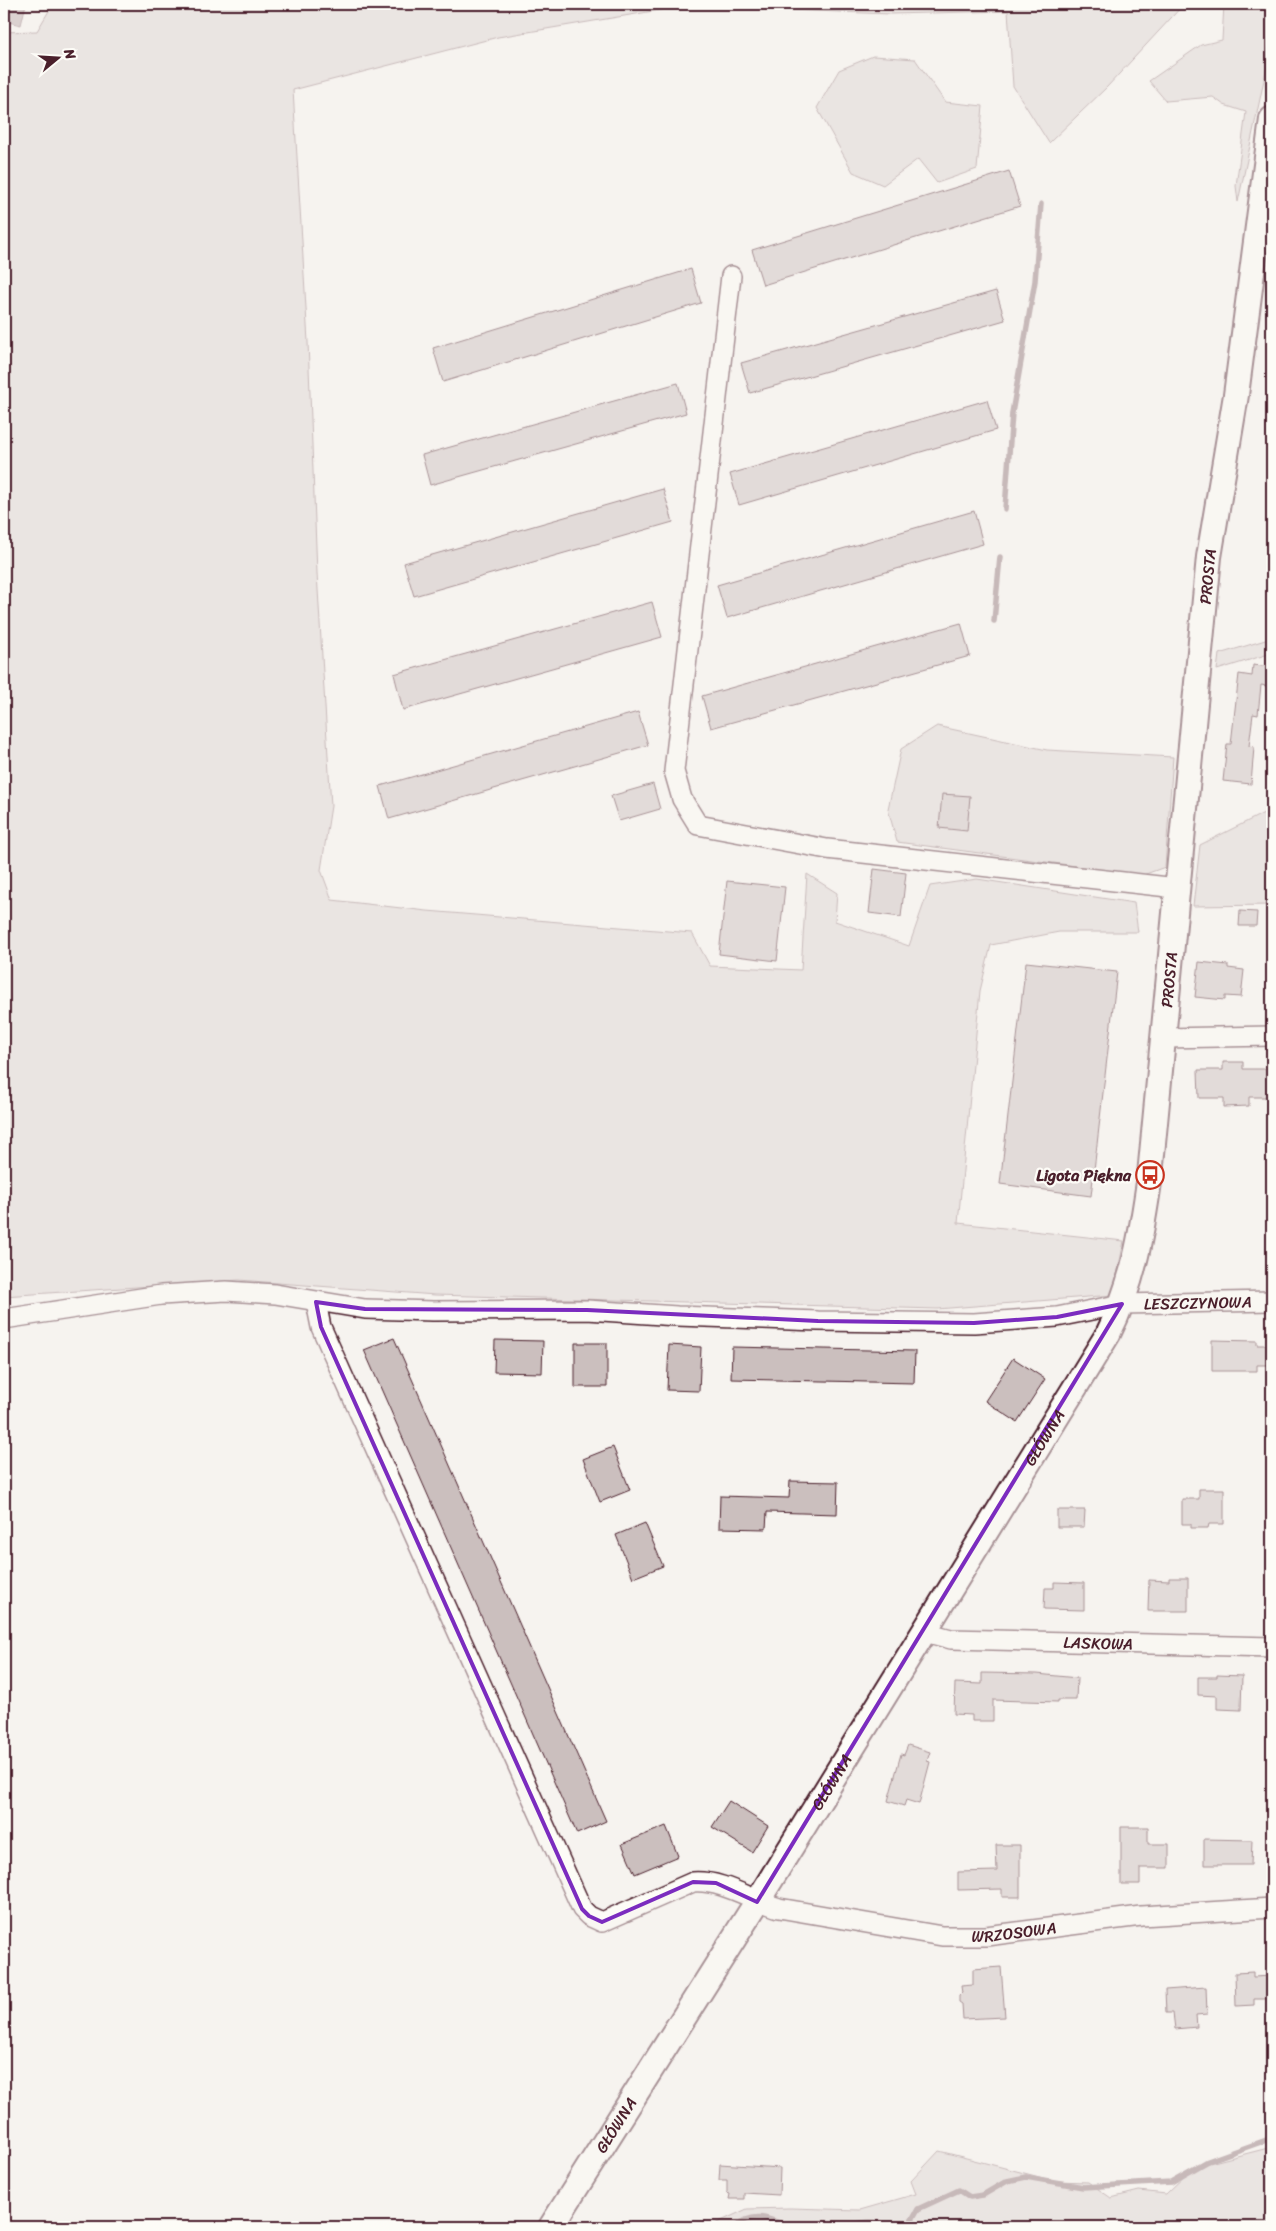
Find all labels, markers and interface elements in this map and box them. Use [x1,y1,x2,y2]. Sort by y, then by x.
north arrow [32,32,82,82]
text: N [56,45,83,63]
street label: PROSTA [1191,546,1225,606]
street label: PROSTA [1152,951,1186,1009]
bus stop icon: Ligota Piękna [1135,1160,1165,1190]
place label: Ligota Piękna [1036,1161,1132,1190]
street label: LESZCZYNOWA [1144,1287,1252,1319]
street label: GŁÓWNA [1016,1404,1073,1472]
street label: LASKOWA [1063,1628,1133,1659]
street label: GŁÓWNA [803,1748,860,1816]
street label: WRZOSOWA [972,1913,1058,1951]
street label: GŁÓWNA [587,2091,645,2159]

